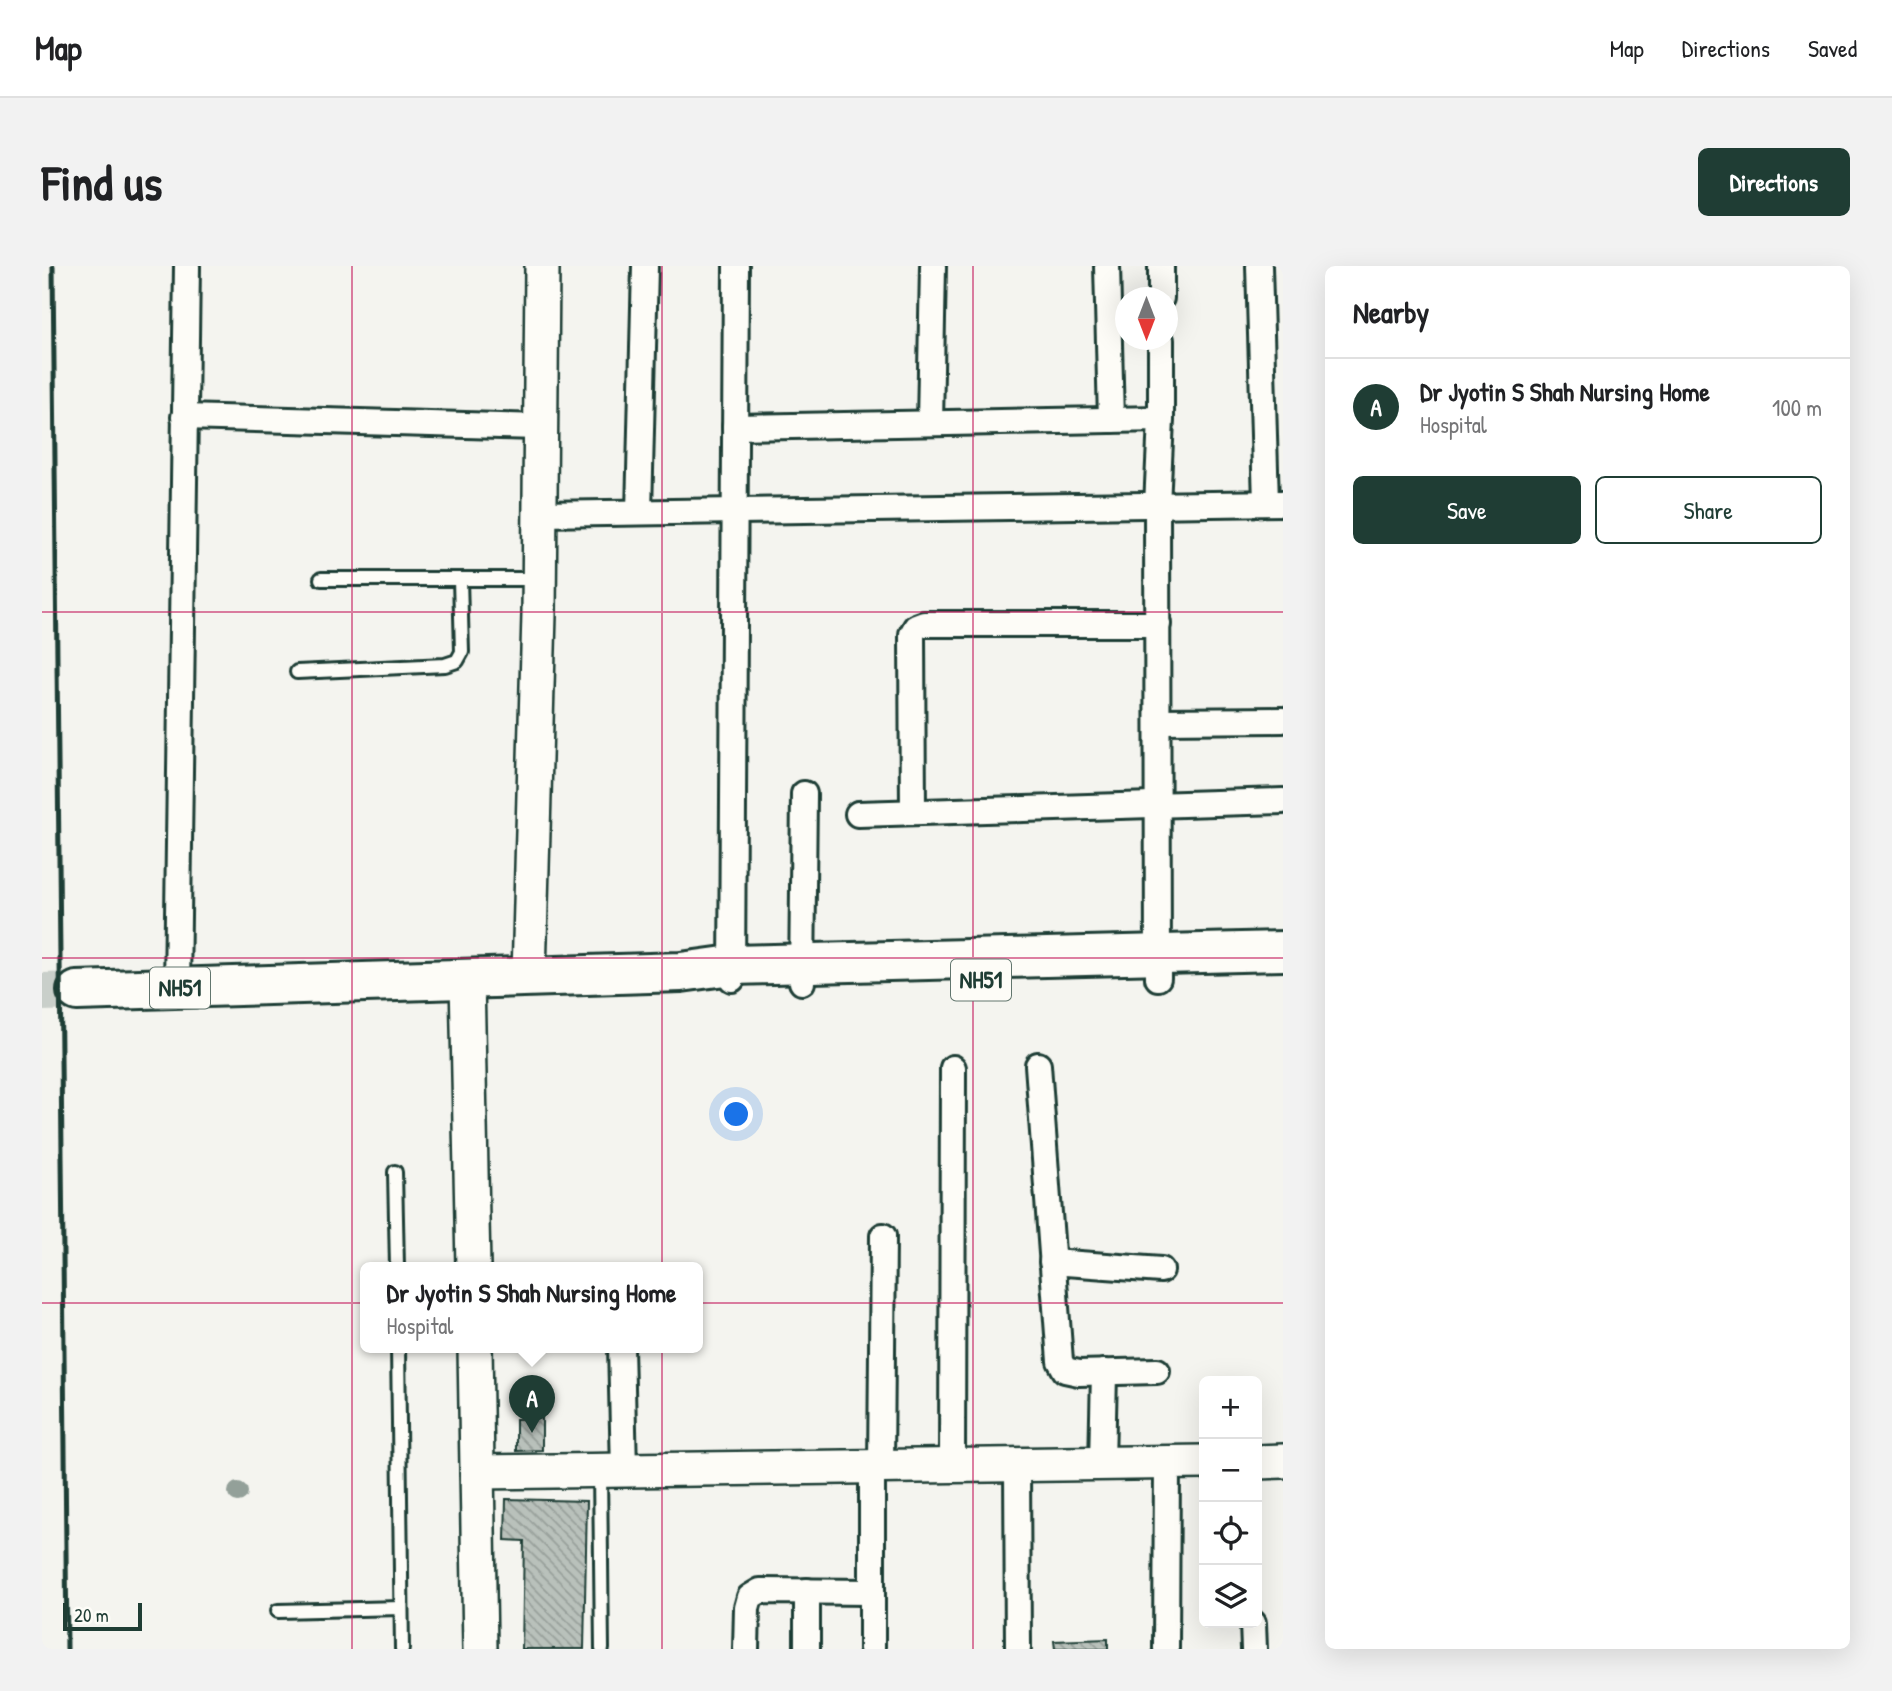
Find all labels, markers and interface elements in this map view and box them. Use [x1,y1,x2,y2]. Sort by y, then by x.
text: Map [35,26,82,70]
text: Map [1610,32,1644,64]
text: Directions [1682,32,1770,64]
text: Saved [1808,32,1857,64]
button: Directions [1698,148,1850,216]
text: Find us [42,149,162,215]
north arrow [1115,287,1178,350]
text: Nearby [1353,292,1429,332]
text: Dr Jyotin S Shah Nursing Home [1420,374,1710,409]
text: A [1370,392,1382,423]
text: 100 m [1772,392,1822,423]
text: Hospital [1420,409,1487,440]
button: Save [1353,476,1581,544]
button: Share [1595,476,1822,544]
road number: NH51 [951,960,1011,1000]
road number: NH51 [150,968,210,1008]
your location [719,1097,753,1131]
popup [360,1262,703,1353]
text: Dr Jyotin S Shah Nursing Home [387,1275,676,1310]
text: Hospital [387,1310,454,1341]
pin: A [509,1375,555,1433]
map controls [1199,1376,1262,1628]
button: + [1199,1376,1262,1439]
button: − [1199,1439,1262,1502]
button: locate [1199,1502,1262,1565]
button: layers [1199,1565,1262,1628]
scale bar [63,1600,142,1632]
text: 20 m [74,1602,109,1628]

